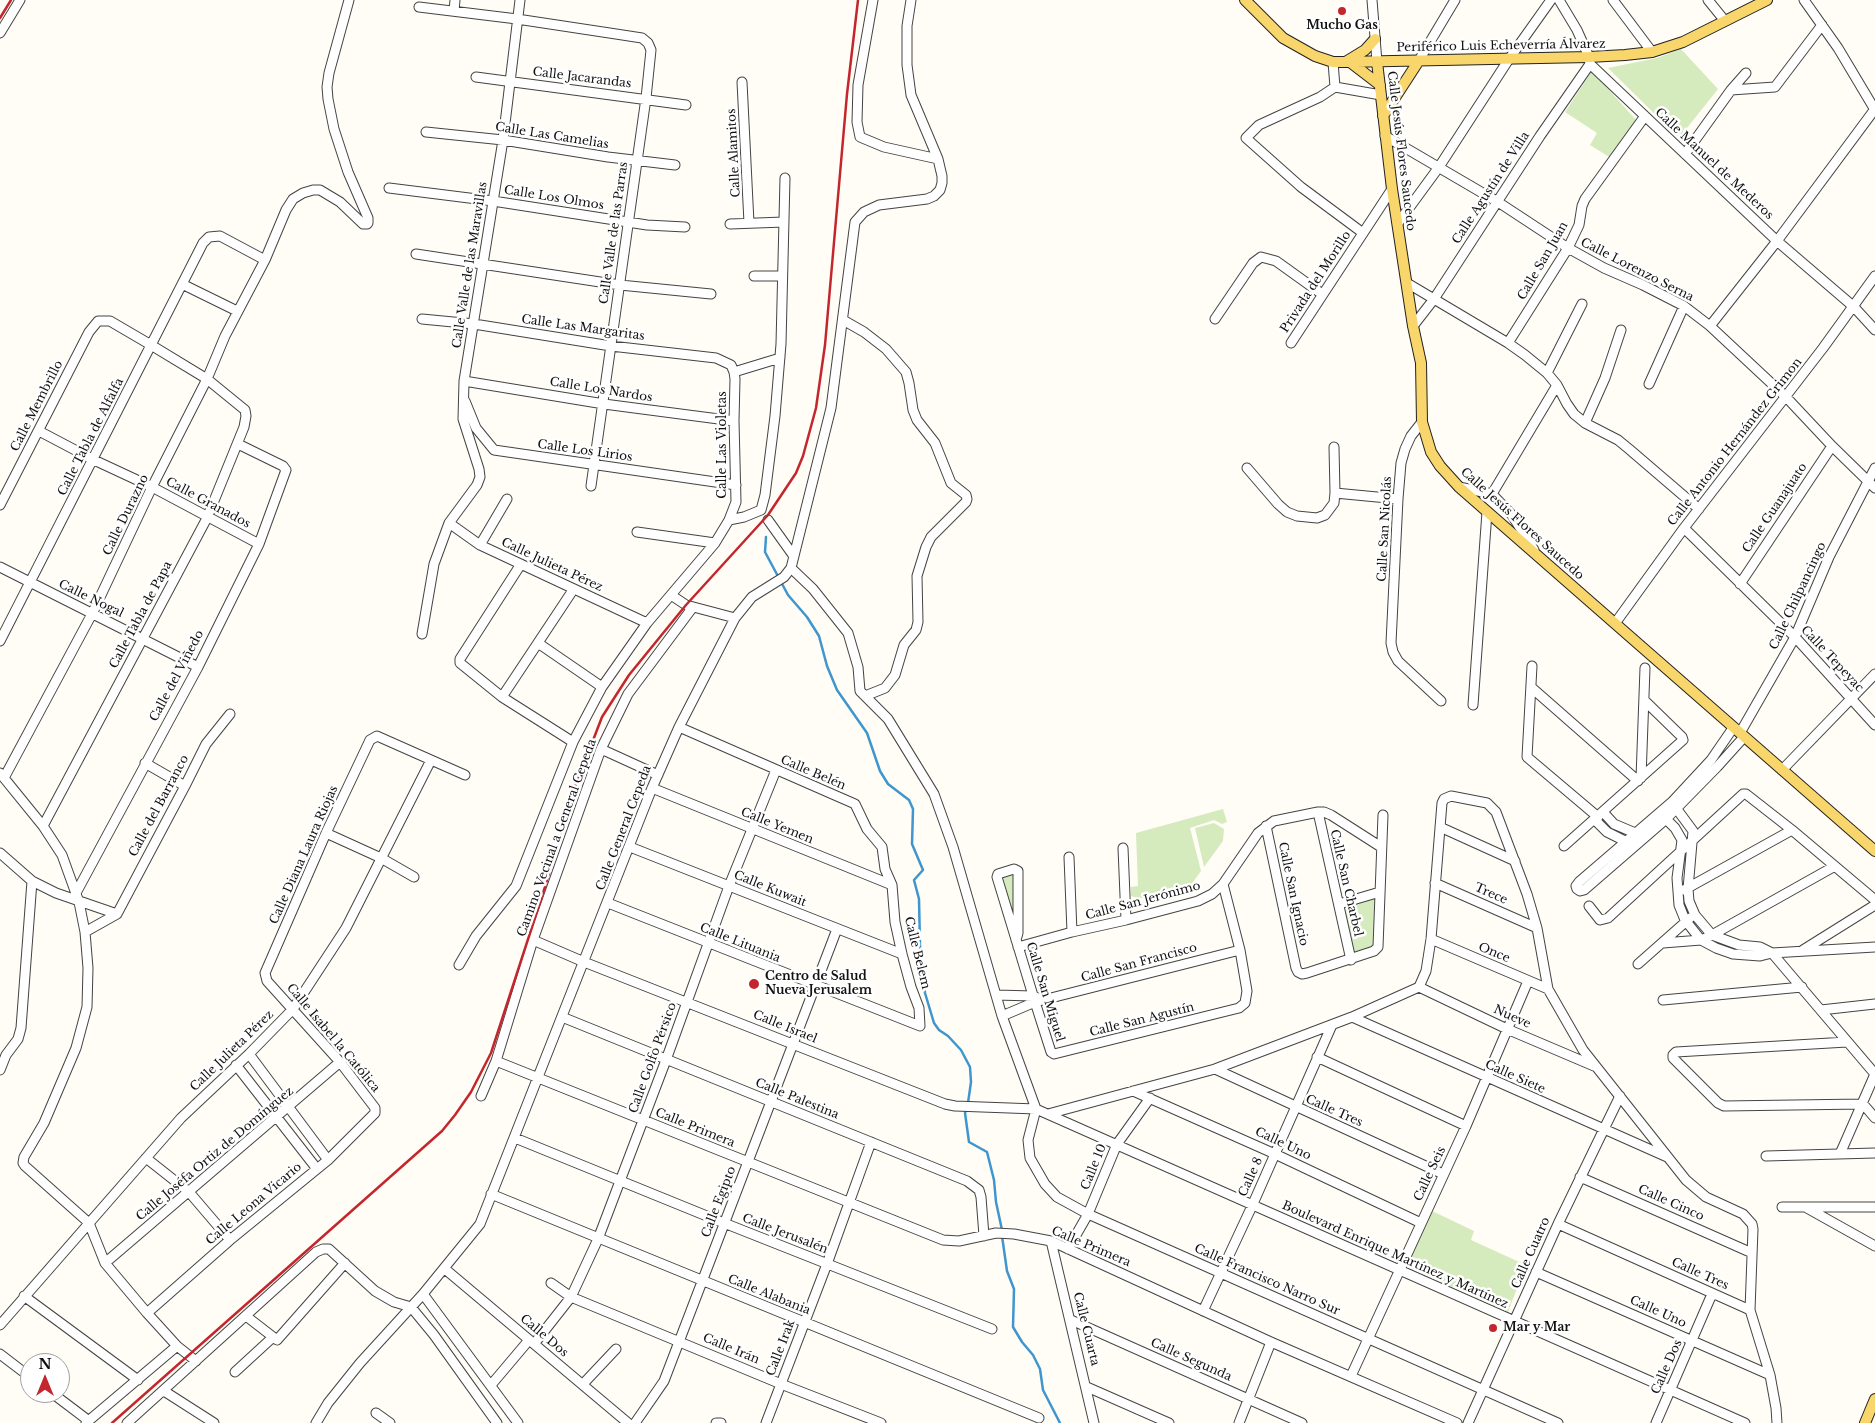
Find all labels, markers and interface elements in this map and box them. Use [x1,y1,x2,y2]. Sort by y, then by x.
marker: Mucho Gas [1336,5,1348,17]
place label: Mucho Gas [1306,19,1378,33]
street label: Periférico Luis Echeverría Álvarez [1396,37,1606,55]
street label: Calle Jacarandas [532,65,632,91]
street label: Calle Jesús Flores Saucedo [1384,70,1418,232]
street label: Calle Manuel de Mederos [1652,105,1776,223]
street label: Calle Alamitos [724,108,744,198]
street label: Calle Las Camelias [494,120,610,152]
street label: Calle Agustín de Villa [1449,129,1533,247]
street label: Calle Valle de las Parras [597,161,631,305]
street label: Calle Valle de las Maravillas [450,181,490,349]
street label: Calle Los Olmos [503,183,605,213]
street label: Calle San Juan [1515,219,1571,303]
street label: Privada del Morillo [1278,228,1354,336]
street label: Calle Lorenzo Serna [1578,235,1696,305]
street label: Calle Las Margaritas [520,312,646,344]
street label: Calle Antonio Hernández Grimon [1665,355,1805,529]
street label: Calle Membrillo [8,358,66,454]
street label: Calle Los Nardos [549,375,653,405]
street label: Calle Tabla de Alfalfa [55,376,127,498]
street label: Calle Las Violetas [716,391,730,499]
street label: Calle Los Lirios [537,437,633,465]
street label: Calle Guanajuato [1740,460,1810,556]
street label: Calle Jesús Flores Saucedo [1457,465,1587,583]
street label: Calle Durazno [100,472,152,558]
street label: Calle Granados [163,475,253,531]
street label: Calle San Nicolás [1375,476,1395,582]
street label: Calle Julieta Pérez [499,535,605,595]
street label: Calle Chilpancingo [1767,540,1829,652]
street label: Calle Tabla de Papa [107,559,175,671]
street label: Calle Nogal [56,577,126,621]
street label: Calle Tepeyac [1798,623,1866,695]
street label: Calle del Viñedo [147,628,207,724]
street label: Camino Vecinal a General Cepeda [514,737,600,939]
street label: Calle del Barranco [126,753,192,859]
street label: Calle Belén [778,753,848,793]
street label: Calle General Cepeda [593,763,655,893]
street label: Calle Diana Laura Riojas [267,783,341,927]
street label: Calle Yemen [739,805,815,847]
street label: Calle San Charbel [1327,828,1365,938]
street label: Calle San Ignacio [1275,841,1311,947]
street label: Calle Kuwait [732,868,808,910]
street label: Calle San Jerónimo [1084,879,1202,923]
street label: Trece [1472,880,1510,908]
street label: Calle Belem [901,915,933,991]
street label: Calle Lituania [698,920,782,966]
street label: Calle San Miguel [1023,940,1067,1044]
street label: Once [1476,940,1512,966]
street label: Calle San Francisco [1080,941,1198,985]
place label: Centro de Salud Nueva Jerusalem [765,970,872,998]
marker: Centro de Salud Nueva Jerusalem [747,977,761,991]
street label: Calle Isabel la Católica [283,981,383,1095]
street label: Calle San Agustín [1088,1000,1196,1040]
street label: Calle Golfo Pérsico [626,1001,680,1115]
street label: Nueve [1491,1002,1533,1032]
street label: Calle Julieta Pérez [187,1008,277,1094]
street label: Calle Israel [751,1008,819,1046]
street label: Calle Siete [1483,1057,1547,1097]
street label: Calle Palestina [753,1076,841,1122]
street label: Calle Joséfa Ortiz de Domínguez [133,1084,297,1224]
street label: Calle Tres [1303,1092,1365,1130]
street label: Calle Primera [653,1105,737,1151]
street label: Calle Uno [1253,1125,1313,1163]
street label: Calle 10 [1078,1142,1110,1192]
street label: Calle Seis [1411,1144,1449,1204]
street label: Calle 8 [1236,1155,1266,1199]
street label: Calle Leona Vicario [203,1160,305,1248]
street label: Calle Egipto [699,1164,739,1240]
street label: Calle Cinco [1636,1182,1706,1224]
street label: Boulevard Enrique Martínez y Martínez [1280,1198,1510,1312]
street label: Calle Jerusalén [740,1211,830,1257]
street label: Calle Cuatro [1509,1215,1553,1291]
street label: Calle Primera [1049,1224,1133,1270]
street label: Calle Francisco Narro Sur [1192,1241,1342,1319]
street label: Calle Tres [1669,1255,1731,1293]
street label: Calle Alabania [726,1272,812,1318]
street label: Calle Cuarta [1070,1291,1102,1367]
street label: Calle Uno [1627,1293,1689,1331]
street label: Calle Dos [517,1312,571,1360]
street label: Calle Irak [764,1318,798,1378]
place label: Mar y Mar [1503,1321,1570,1335]
marker: Mar y Mar [1487,1322,1499,1334]
street label: Calle Irán [701,1331,761,1367]
street label: Calle Segunda [1148,1336,1234,1384]
street label: Calle Dos [1649,1337,1685,1397]
north arrow [20,1353,70,1403]
text: N [38,1355,52,1373]

